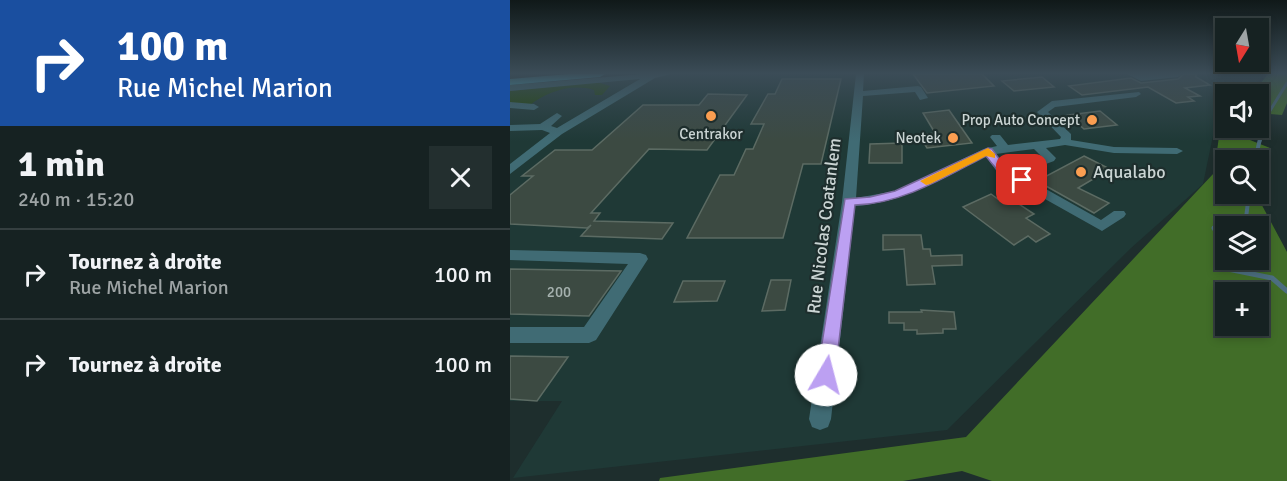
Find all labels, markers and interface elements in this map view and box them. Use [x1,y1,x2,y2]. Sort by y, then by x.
north arrow [1215,18,1269,72]
map controls [1215,18,1269,336]
text: 100 m [117,21,228,72]
icon: right [18,24,96,102]
text: Rue Michel Marion [117,72,333,105]
button: sound [1215,84,1269,138]
marker: Centrakor [704,109,718,123]
place label: Prop Auto Concept [961,111,1080,129]
marker: Prop Auto Concept [1085,113,1099,127]
place label: Centrakor [679,125,743,143]
place label: Neotek [895,129,941,147]
marker: Neotek [946,131,960,145]
street label: Rue Nicolas Coatanlem [802,137,846,315]
text: 1 min [18,142,105,187]
button: close [429,146,492,209]
button: search [1215,150,1269,204]
pin [996,154,1047,205]
place label: Aqualabo [1093,161,1166,183]
icon: arrive [1005,163,1038,196]
marker: Aqualabo [1074,165,1088,179]
text: 240 m · 15:20 [18,187,134,212]
button: layers [1215,216,1269,270]
text: Tournez à droite [69,248,222,275]
icon: right [18,258,51,291]
text: 100 m [434,261,492,288]
text: Rue Michel Marion [69,275,229,300]
button: + [1215,282,1269,336]
house number: 200 [547,283,571,301]
position arrow [794,343,858,407]
icon: right [18,348,51,381]
text: Tournez à droite [69,351,222,378]
text: 100 m [434,351,492,378]

